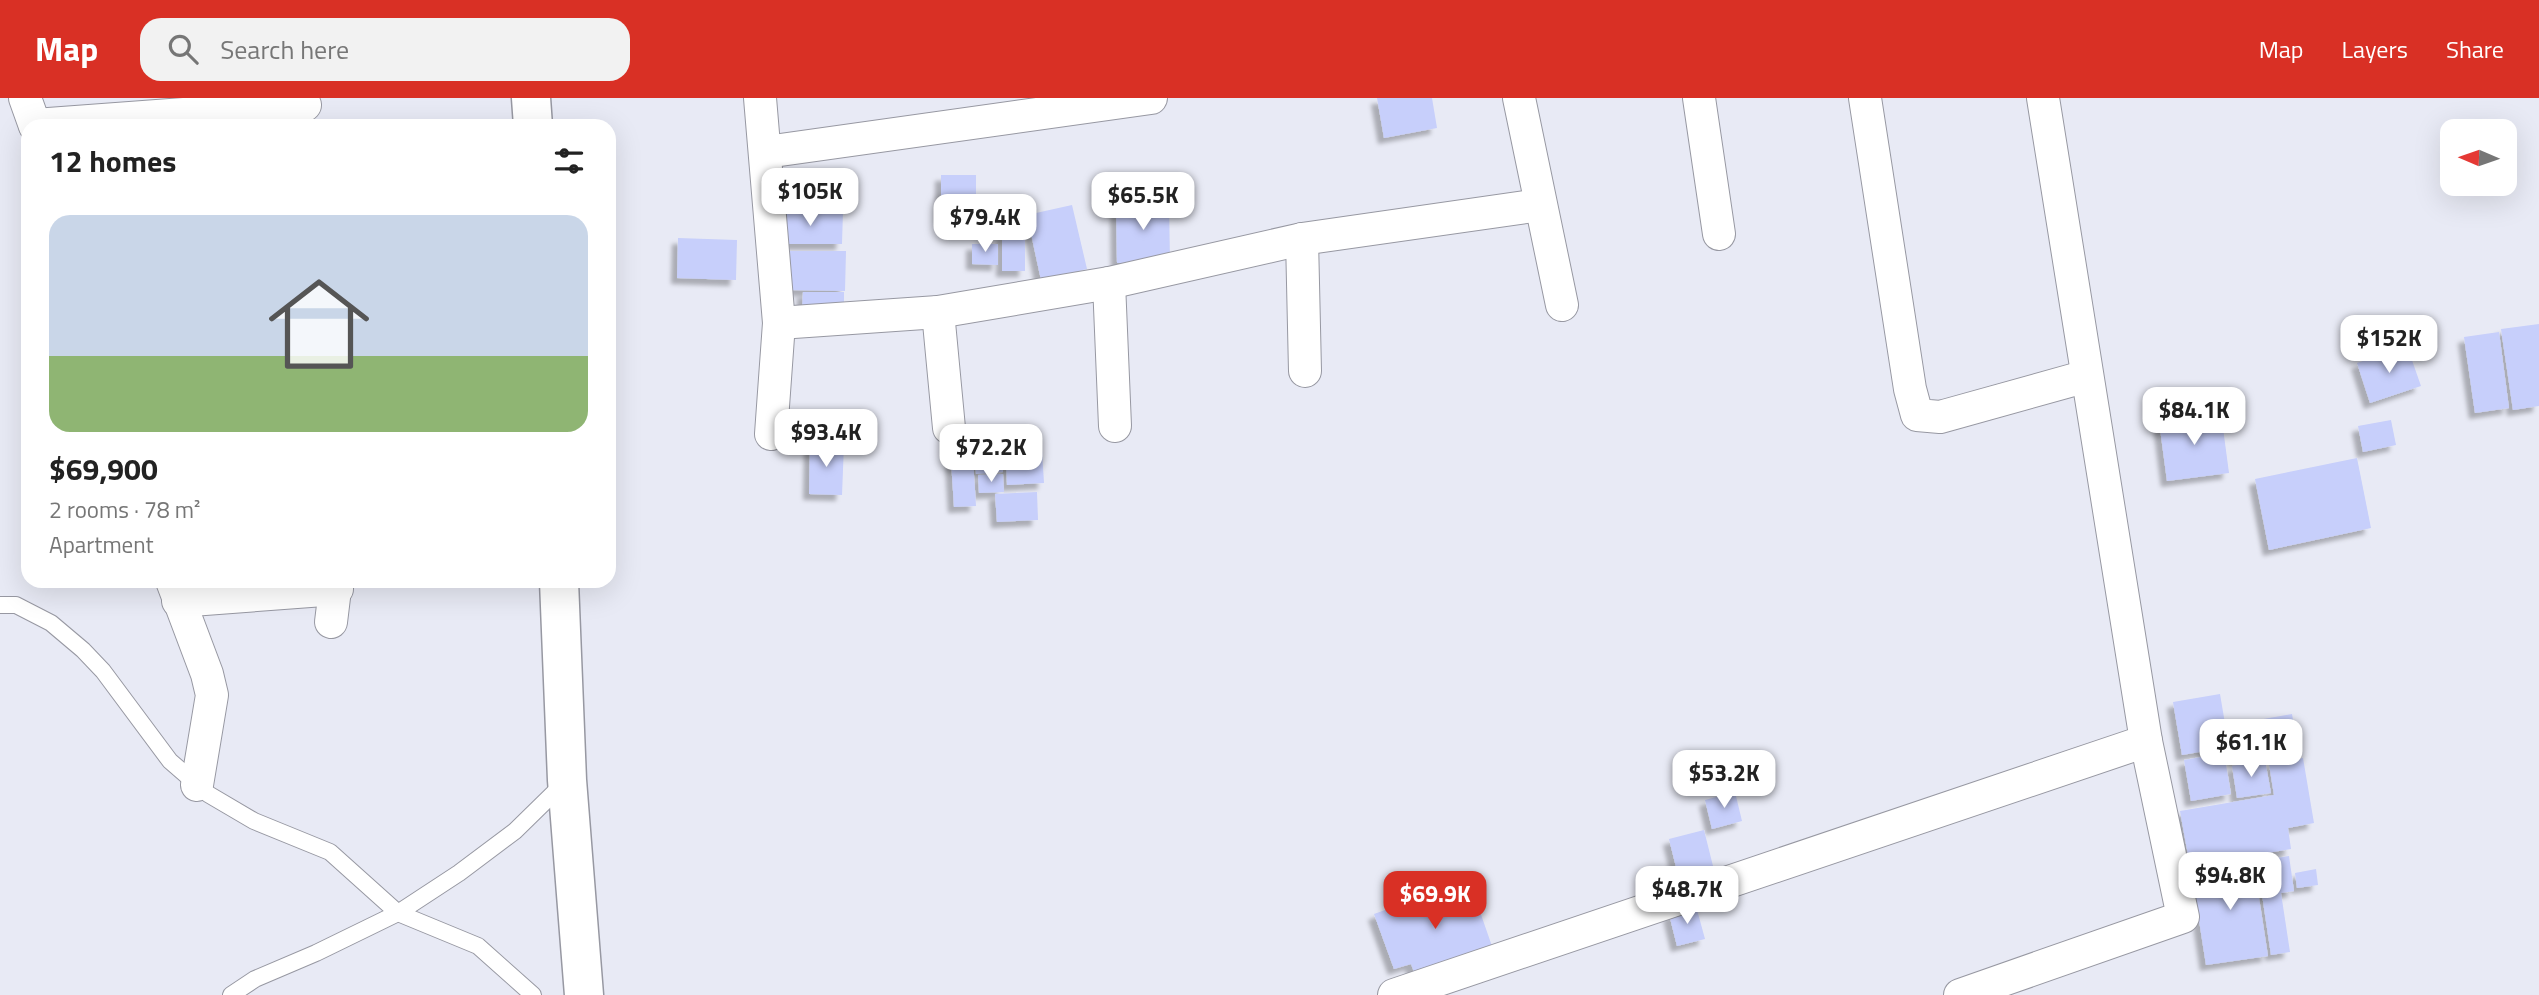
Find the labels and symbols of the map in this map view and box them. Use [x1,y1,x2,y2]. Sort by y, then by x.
north arrow [2440,119,2516,196]
pin: $105K [761,169,859,228]
pin: $65.5K [1086,172,1200,232]
pin: $79.4K [928,194,1042,254]
pin: $152K [2340,316,2438,375]
pin: $84.1K [2137,388,2251,447]
pin: $93.4K [769,410,883,469]
pin: $72.2K [934,424,1048,484]
pin: $61.1K [2194,720,2308,779]
pin: $53.2K [1667,750,1781,810]
pin: $94.8K [2173,852,2287,912]
pin: $48.7K [1630,866,1744,926]
pin: $69.9K [1378,872,1492,931]

